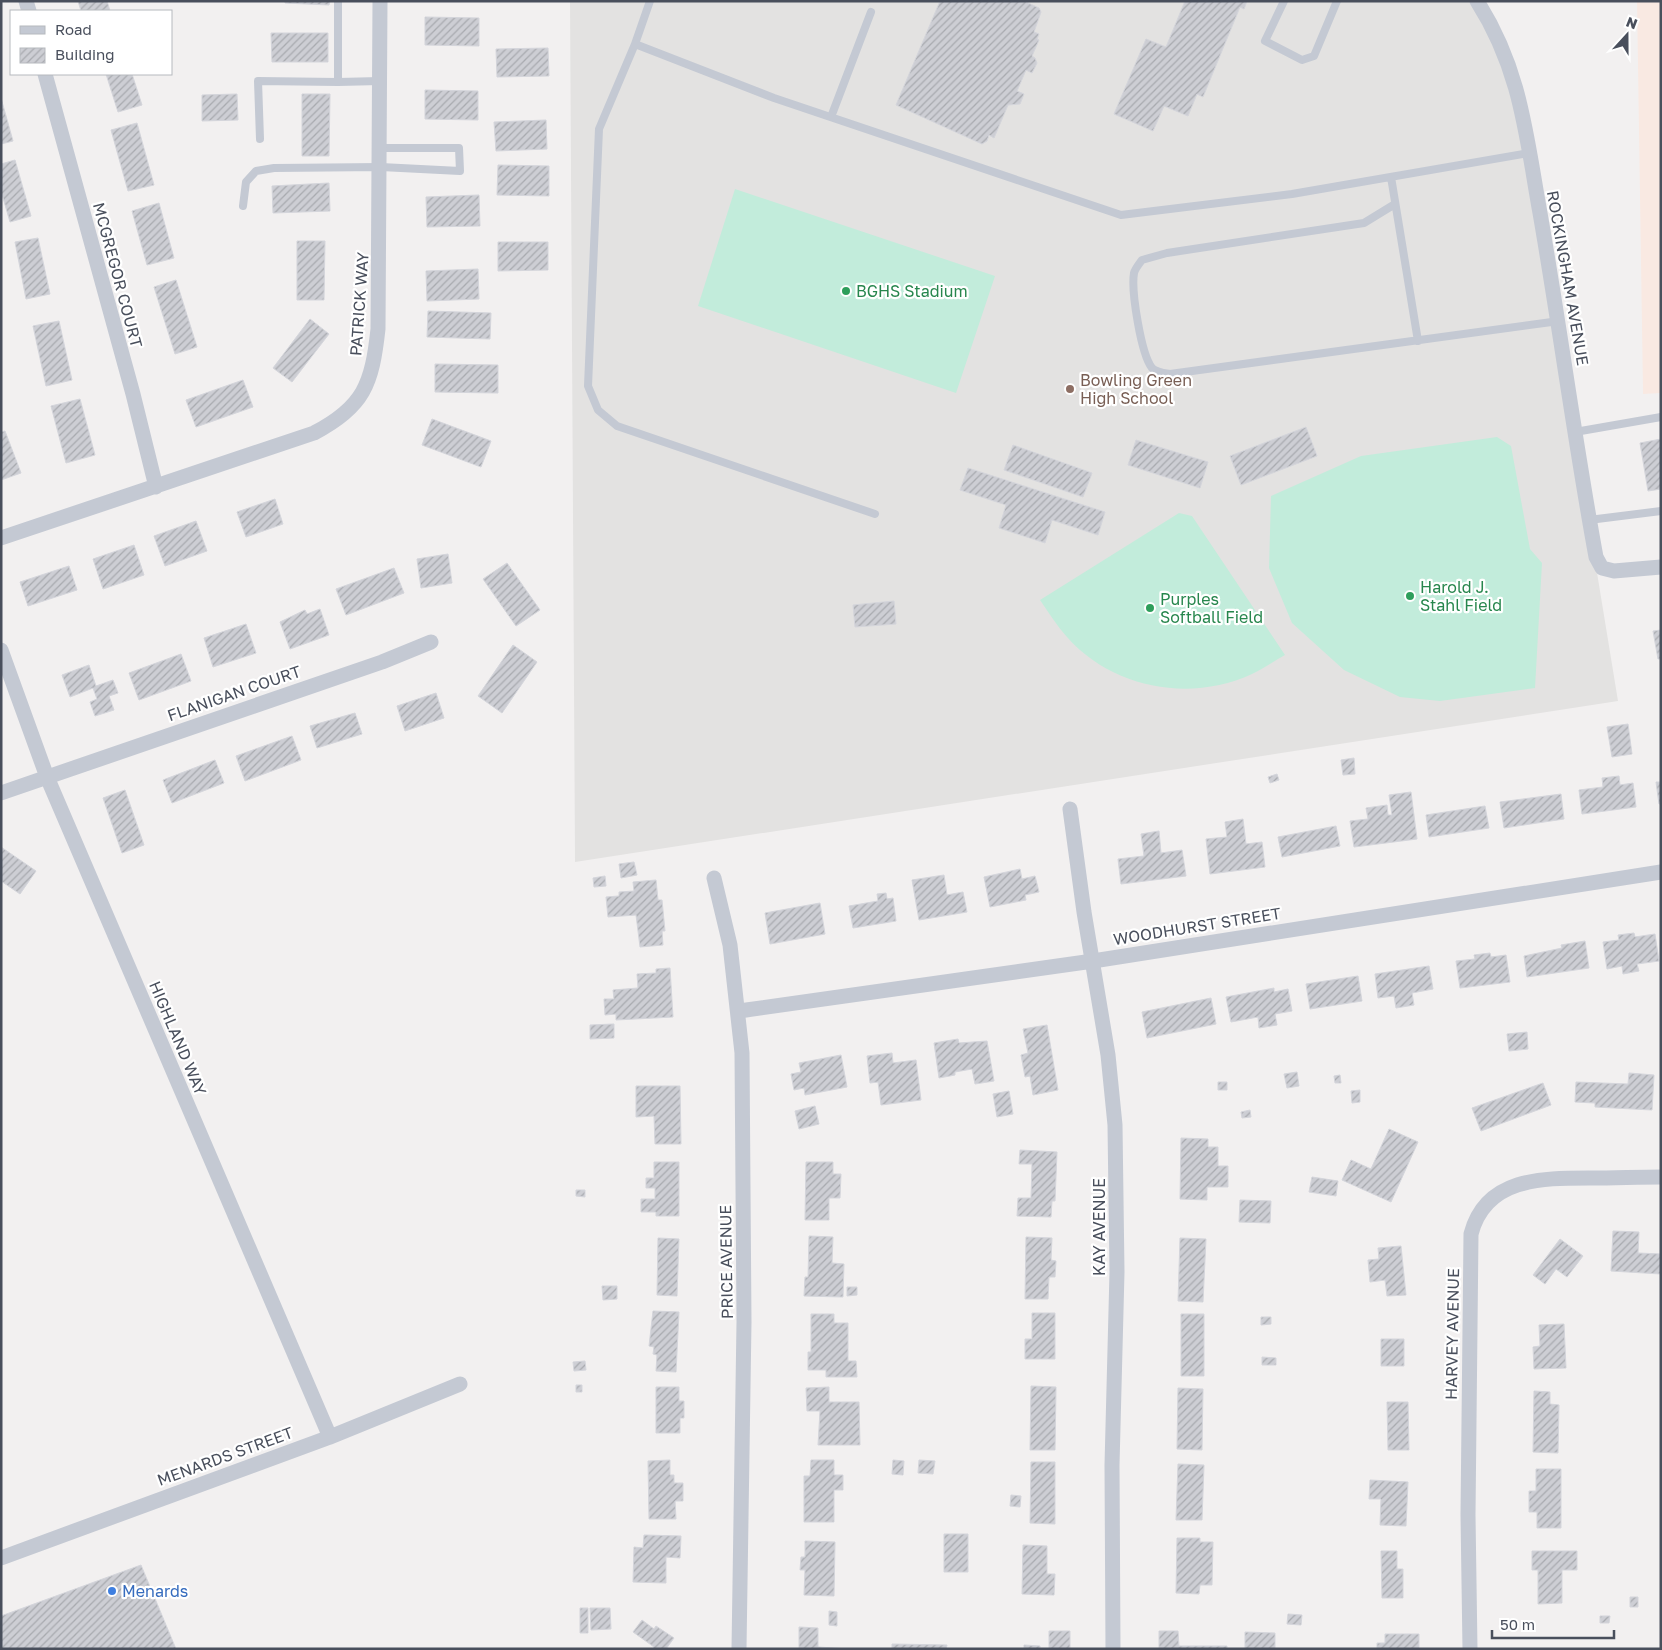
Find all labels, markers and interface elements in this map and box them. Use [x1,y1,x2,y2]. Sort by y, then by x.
legend [10,10,172,75]
north arrow [1602,10,1652,60]
text: N [1624,13,1640,32]
text: Road [55,20,92,38]
text: Building [55,45,115,63]
street label: ROCKINGHAM AVENUE [1543,189,1593,367]
street label: MCGREGOR COURT [89,200,147,350]
street label: PATRICK WAY [345,251,373,357]
place label: BGHS Stadium [856,281,968,301]
marker: BGHS Stadium [840,285,852,297]
place label: Bowling Green High School [1080,370,1192,408]
marker: Bowling Green High School [1064,383,1076,395]
place label: Harold J. Stahl Field [1420,577,1502,615]
place label: Purples Softball Field [1160,589,1263,627]
marker: Harold J. Stahl Field [1404,590,1416,602]
marker: Purples Softball Field [1144,602,1156,614]
street label: FLANIGAN COURT [165,661,303,725]
street label: WOODHURST STREET [1112,903,1282,949]
street label: HIGHLAND WAY [145,978,211,1099]
street label: KAY AVENUE [1089,1178,1109,1276]
street label: PRICE AVENUE [715,1205,737,1319]
street label: HARVEY AVENUE [1441,1268,1463,1400]
street label: MENARDS STREET [154,1422,296,1490]
place label: Menards [122,1581,188,1601]
marker: Menards [106,1585,118,1597]
scale bar [1492,1608,1614,1640]
text: 50 m [1500,1615,1535,1633]

